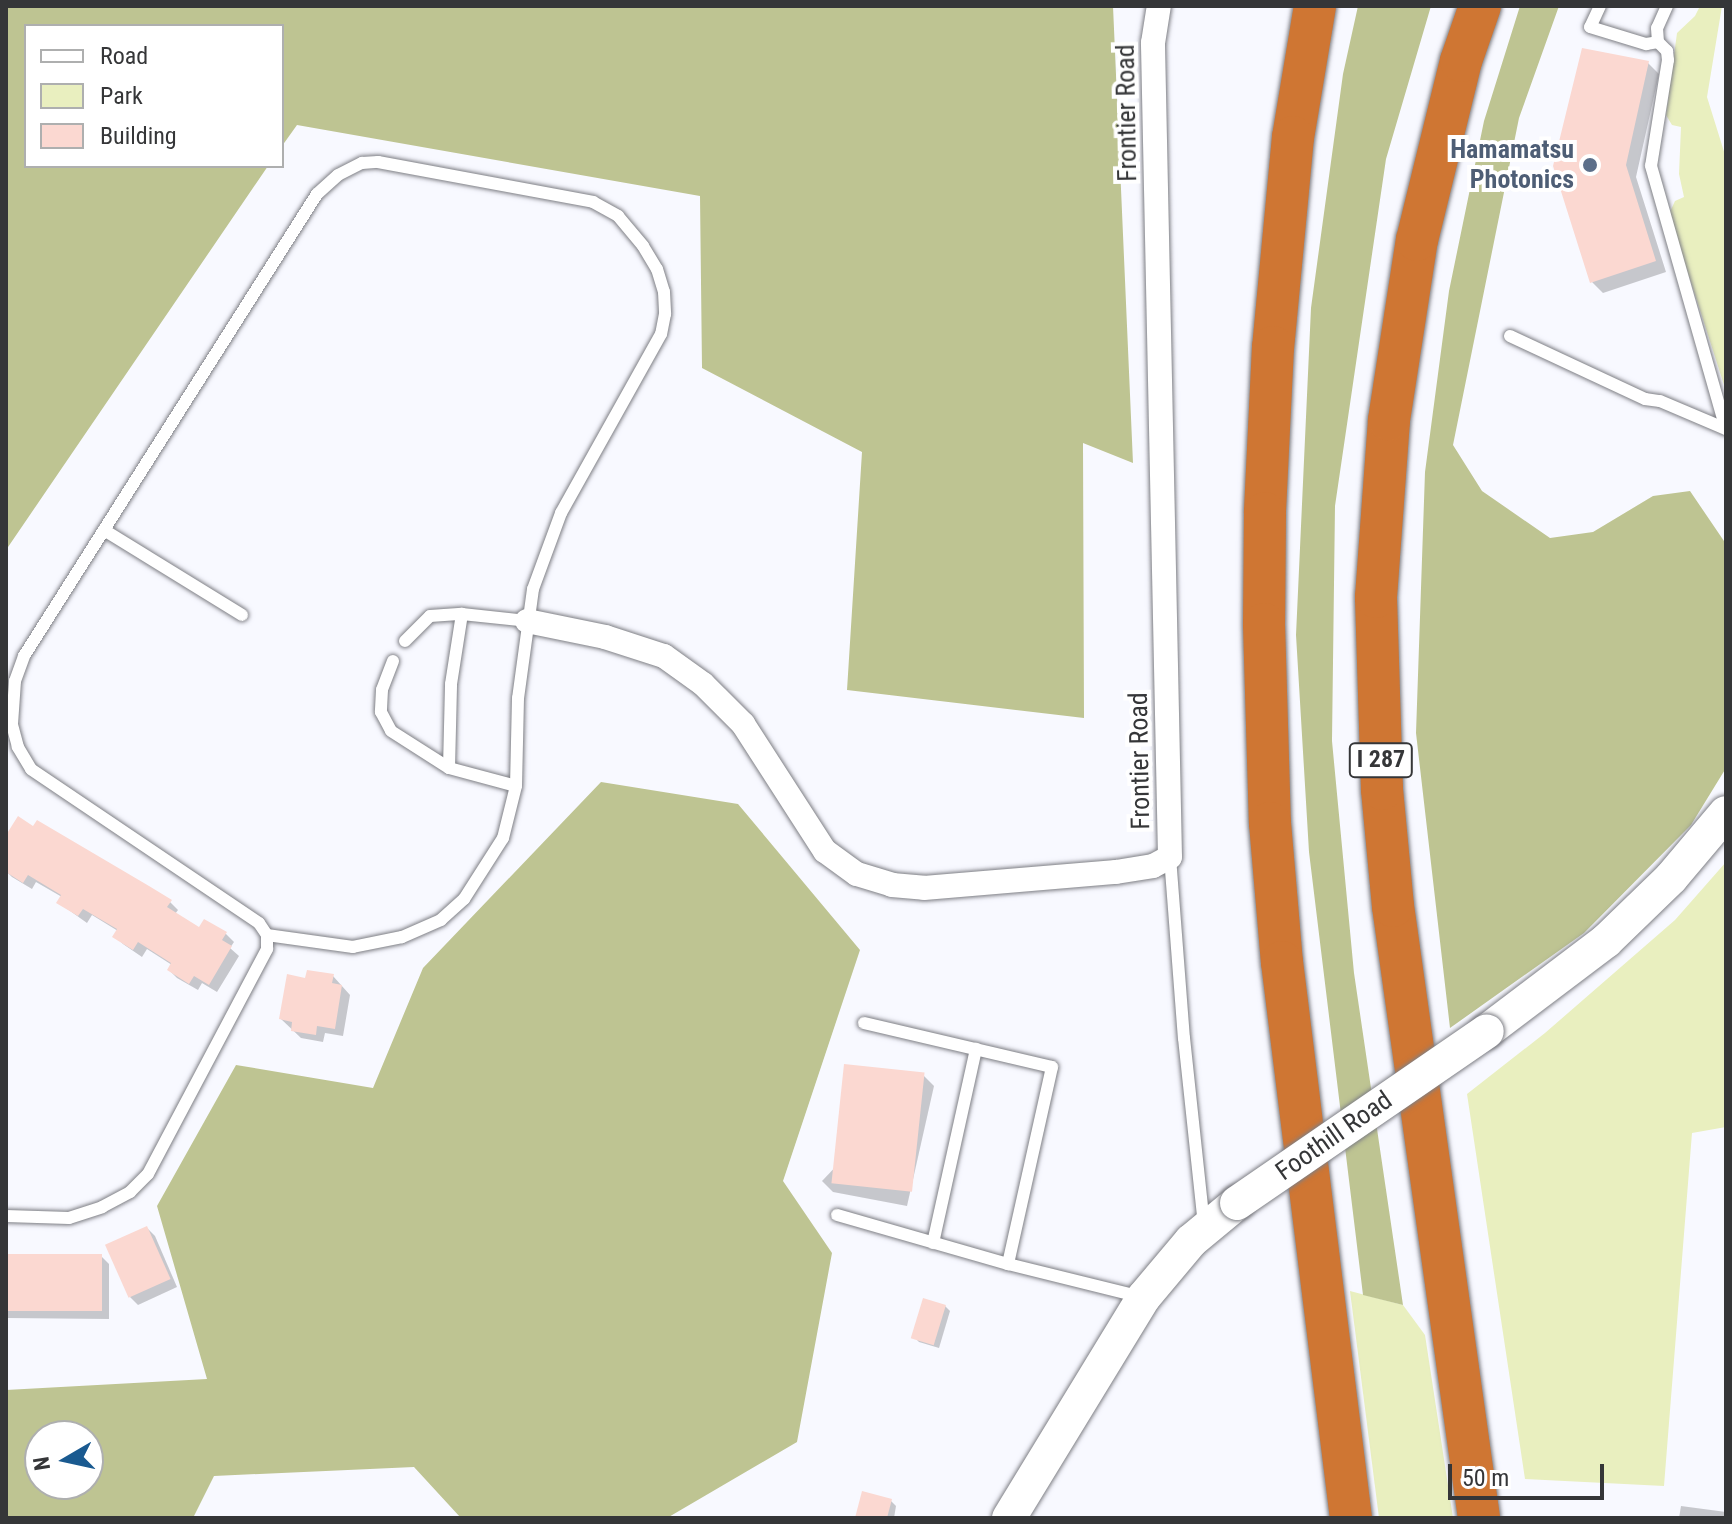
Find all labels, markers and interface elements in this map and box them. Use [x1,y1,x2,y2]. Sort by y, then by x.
legend [24,24,284,168]
text: Road [100,42,148,70]
street label: Frontier Road [1110,44,1144,182]
text: Park [100,82,143,110]
text: Building [100,122,177,150]
place label: Hamamatsu Photonics [1450,134,1574,196]
marker: Hamamatsu Photonics [1581,156,1599,174]
street label: Frontier Road [1123,692,1157,830]
road number: I 287 [1347,740,1415,780]
street label: Foothill Road [1270,1085,1398,1187]
north arrow [24,1420,104,1500]
scale bar [1452,1448,1608,1498]
text: N [28,1455,55,1472]
text: 50 m [1462,1464,1509,1492]

